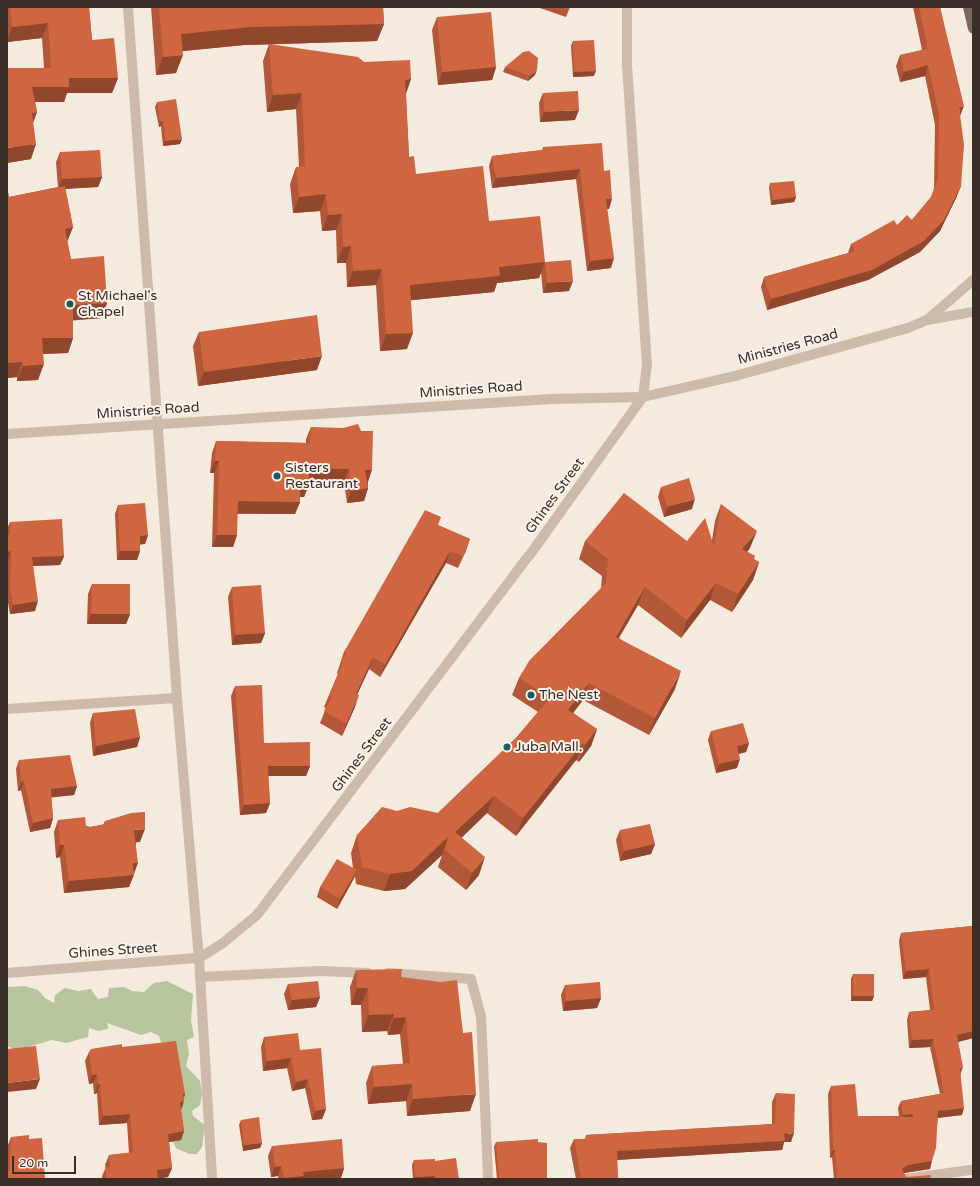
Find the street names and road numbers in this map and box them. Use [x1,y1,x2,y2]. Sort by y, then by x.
street label: Ministries Road [736,326,840,368]
street label: Ministries Road [419,378,523,402]
street label: Ministries Road [96,399,200,423]
street label: Ghines Street [522,455,588,537]
street label: Ghines Street [328,714,396,796]
street label: Ghines Street [68,940,158,962]

